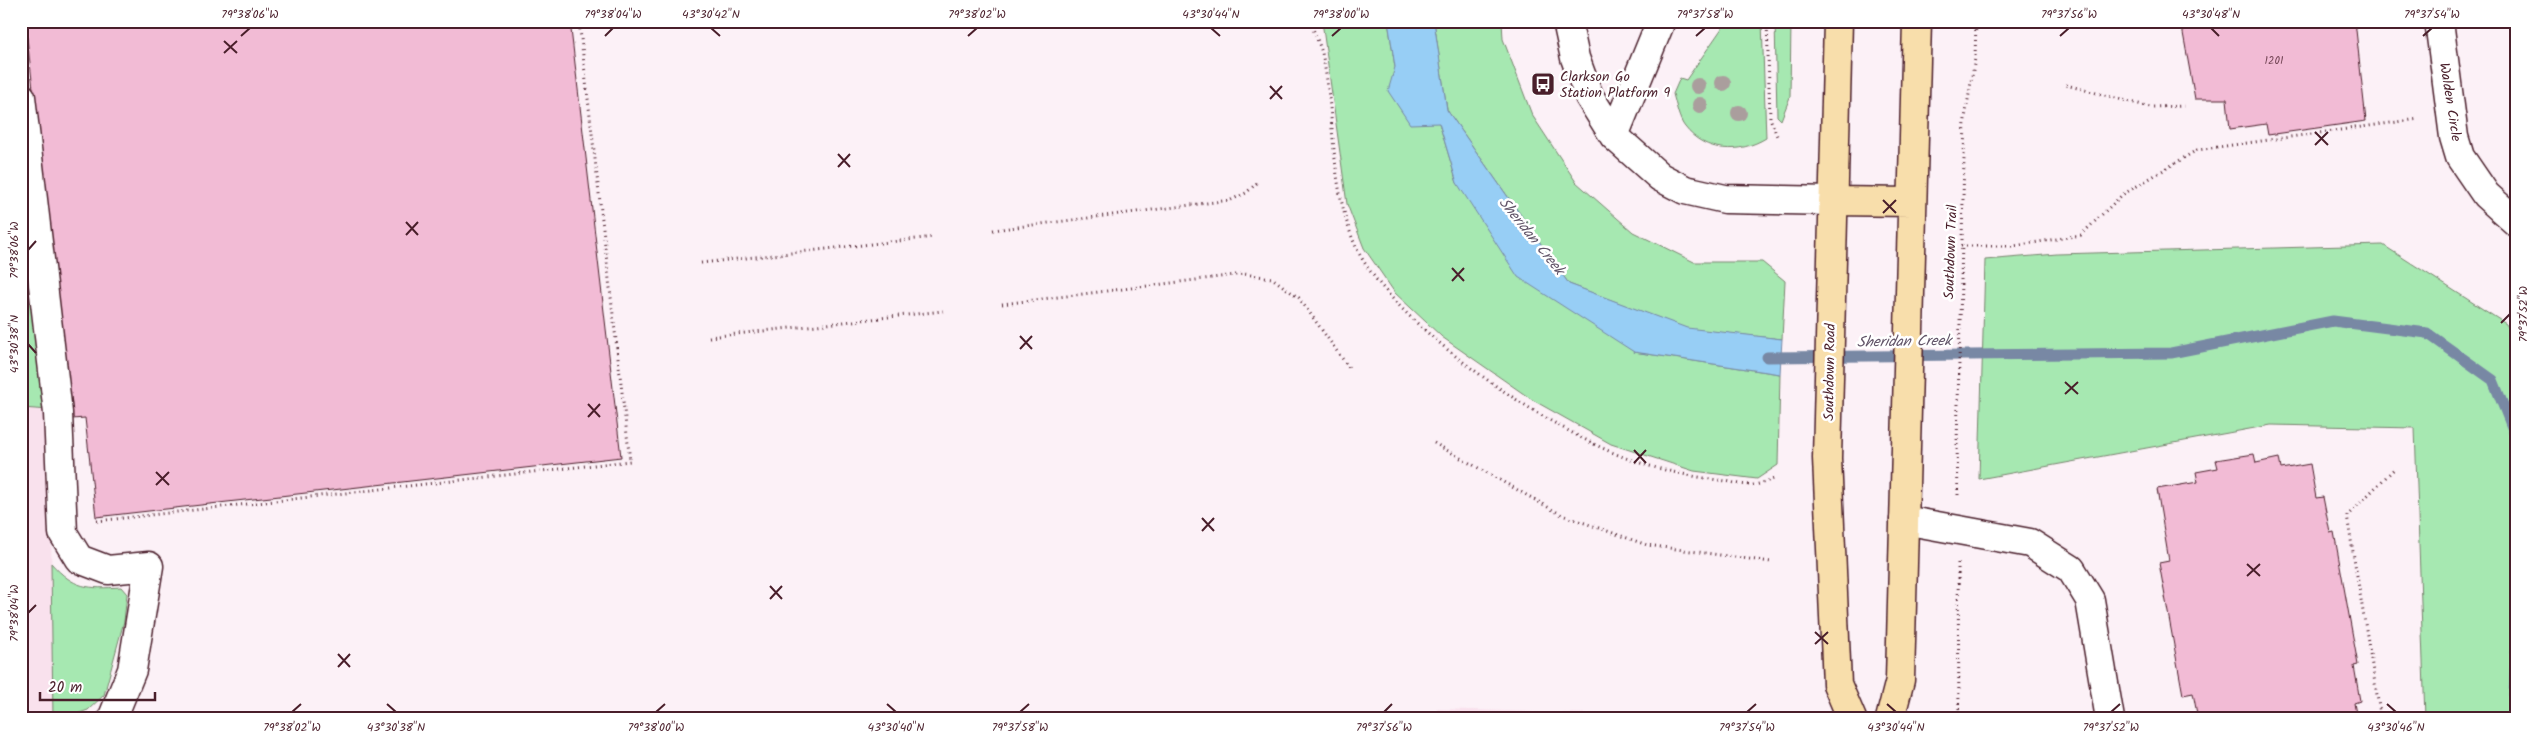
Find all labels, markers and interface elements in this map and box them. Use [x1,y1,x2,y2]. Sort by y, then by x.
text: 79°38'06"W [221,5,279,24]
text: 79°38'04"W [584,5,642,24]
text: 43°30'42"N [682,5,740,24]
text: 79°38'02"W [948,5,1006,24]
text: 43°30'44"N [1182,5,1240,24]
text: 79°38'00"W [1313,5,1369,24]
text: 79°37'58"W [1677,5,1733,24]
text: 79°37'56"W [2041,5,2097,24]
text: 43°30'48"N [2182,5,2240,24]
text: 79°37'54"W [2404,5,2460,24]
house number: 1201 [2265,52,2283,70]
street label: Walden Circle [2433,61,2467,144]
place label: Clarkson Go Station Platform 9 [1560,66,1671,104]
bus stop icon: Clarkson Go Station Platform 9 [1530,71,1556,97]
water label: Sheridan Creek [1492,192,1571,282]
street label: Southdown Trail [1938,204,1964,300]
text: 79°38'06"W [5,221,24,279]
text: 79°37'52"W [2514,286,2533,342]
text: 43°30'38"N [5,315,24,373]
street label: Southdown Road [1818,322,1842,421]
water label: Sheridan Creek [1857,329,1953,355]
text: 79°38'04"W [5,584,24,642]
scale bar [40,670,155,702]
text: 20 m [48,676,82,700]
text: 79°38'02"W [263,718,321,737]
text: 43°30'38"N [367,718,425,737]
text: 79°38'00"W [628,718,684,737]
text: 43°30'40"N [868,718,924,737]
text: 79°37'58"W [992,718,1048,737]
text: 79°37'56"W [1356,718,1412,737]
text: 79°37'54"W [1719,718,1775,737]
text: 43°30'44"N [1867,718,1925,737]
text: 79°37'52"W [2083,718,2139,737]
text: 43°30'46"N [2367,718,2425,737]

